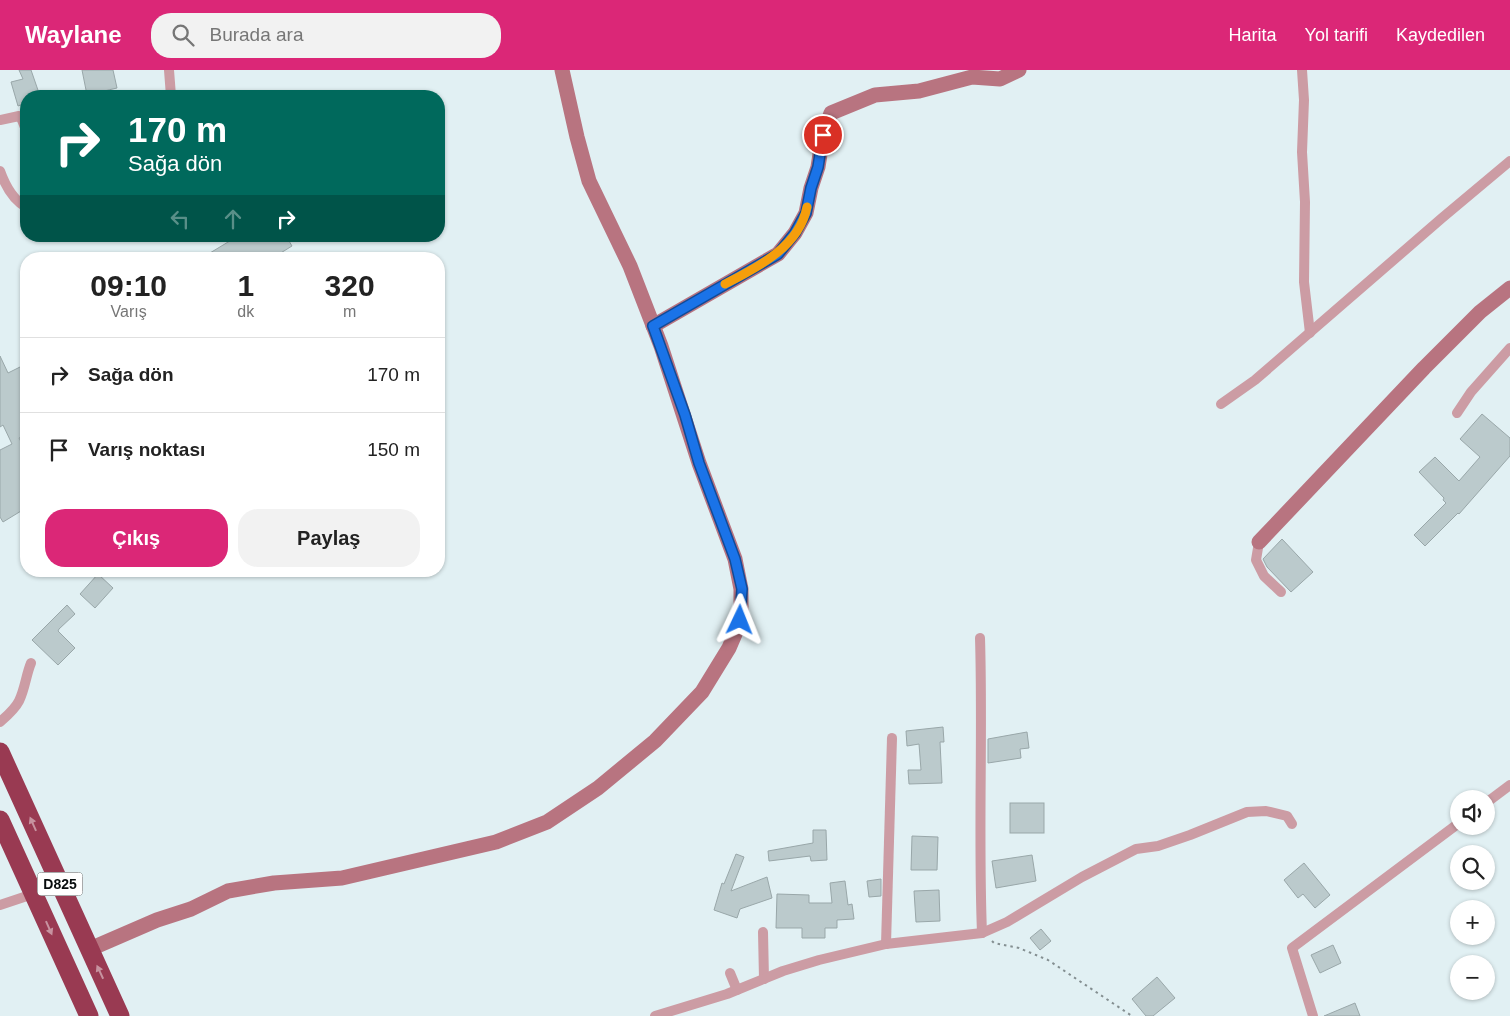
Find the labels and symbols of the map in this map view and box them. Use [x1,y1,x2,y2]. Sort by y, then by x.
pin [802,114,844,156]
position arrow [713,593,765,645]
one-way arrow [28,817,36,831]
road number: D825 [38,872,82,896]
one-way arrow [45,921,53,935]
one-way arrow [96,965,104,979]

